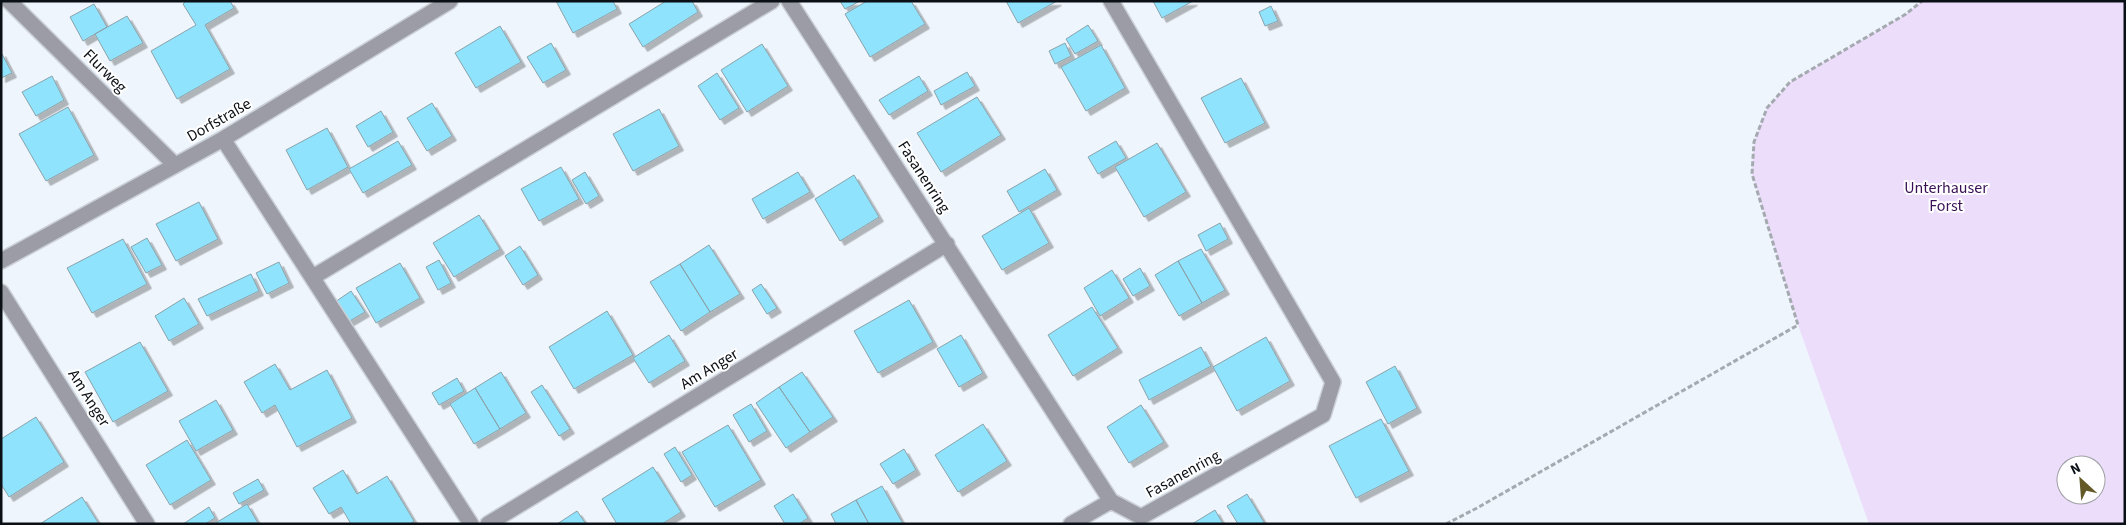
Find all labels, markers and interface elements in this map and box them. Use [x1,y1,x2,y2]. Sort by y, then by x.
street label: Flurweg [78,44,132,98]
street label: Dorfstraße [183,93,255,147]
street label: Fasanenring [892,137,956,217]
park label: Unterhauser Forst [1904,177,1988,217]
street label: Am Anger [676,343,742,395]
street label: Am Anger [63,365,116,431]
street label: Fasanenring [1142,445,1224,503]
north arrow [2056,455,2106,505]
text: N [2067,458,2084,480]

